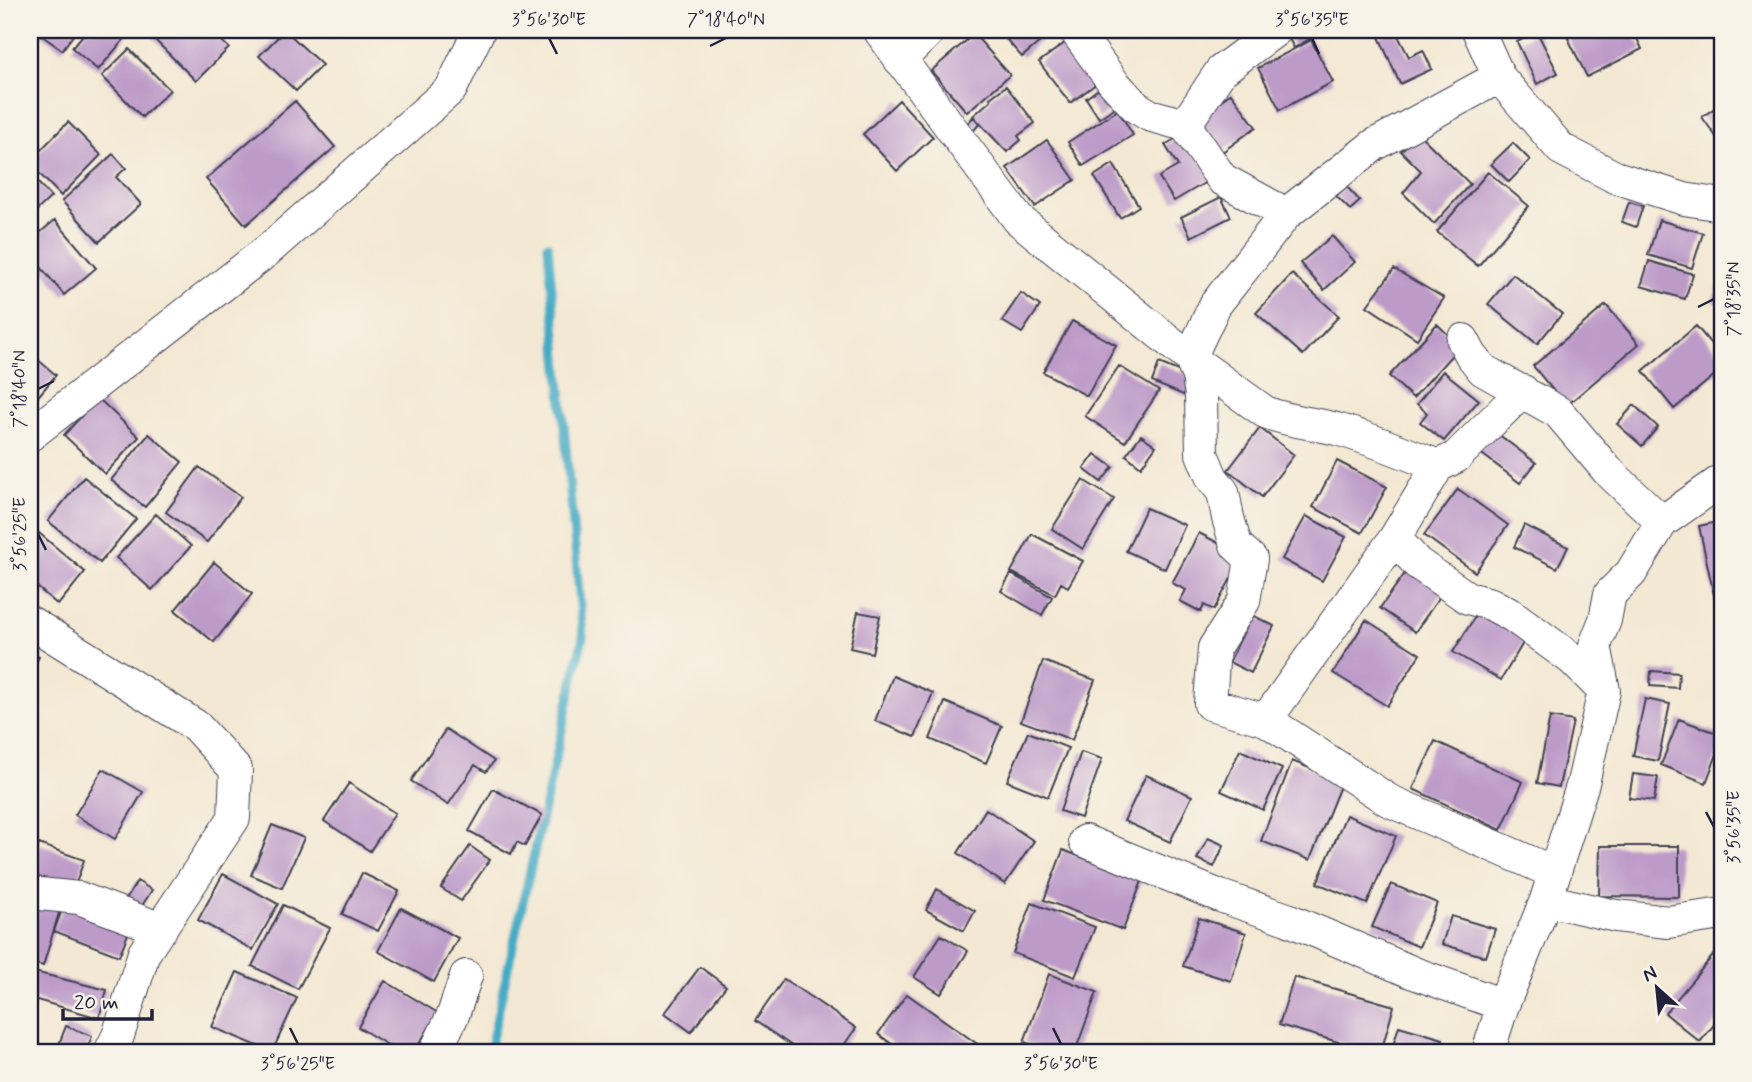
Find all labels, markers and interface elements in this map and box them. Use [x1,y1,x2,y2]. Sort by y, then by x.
text: 3°56'30"E [512,8,586,32]
text: 7°18'40"N [687,8,765,32]
text: 3°56'35"E [1275,8,1349,32]
text: 7°18'35"N [1722,261,1746,337]
text: 7°18'40"N [8,350,32,428]
text: 3°56'25"E [8,497,32,571]
text: 3°56'35"E [1722,790,1746,864]
north arrow [1622,953,1692,1023]
text: N [1639,960,1661,988]
scale bar [63,977,152,1021]
text: 20 m [74,989,119,1017]
text: 3°56'25"E [261,1052,335,1076]
text: 3°56'30"E [1024,1052,1098,1076]

